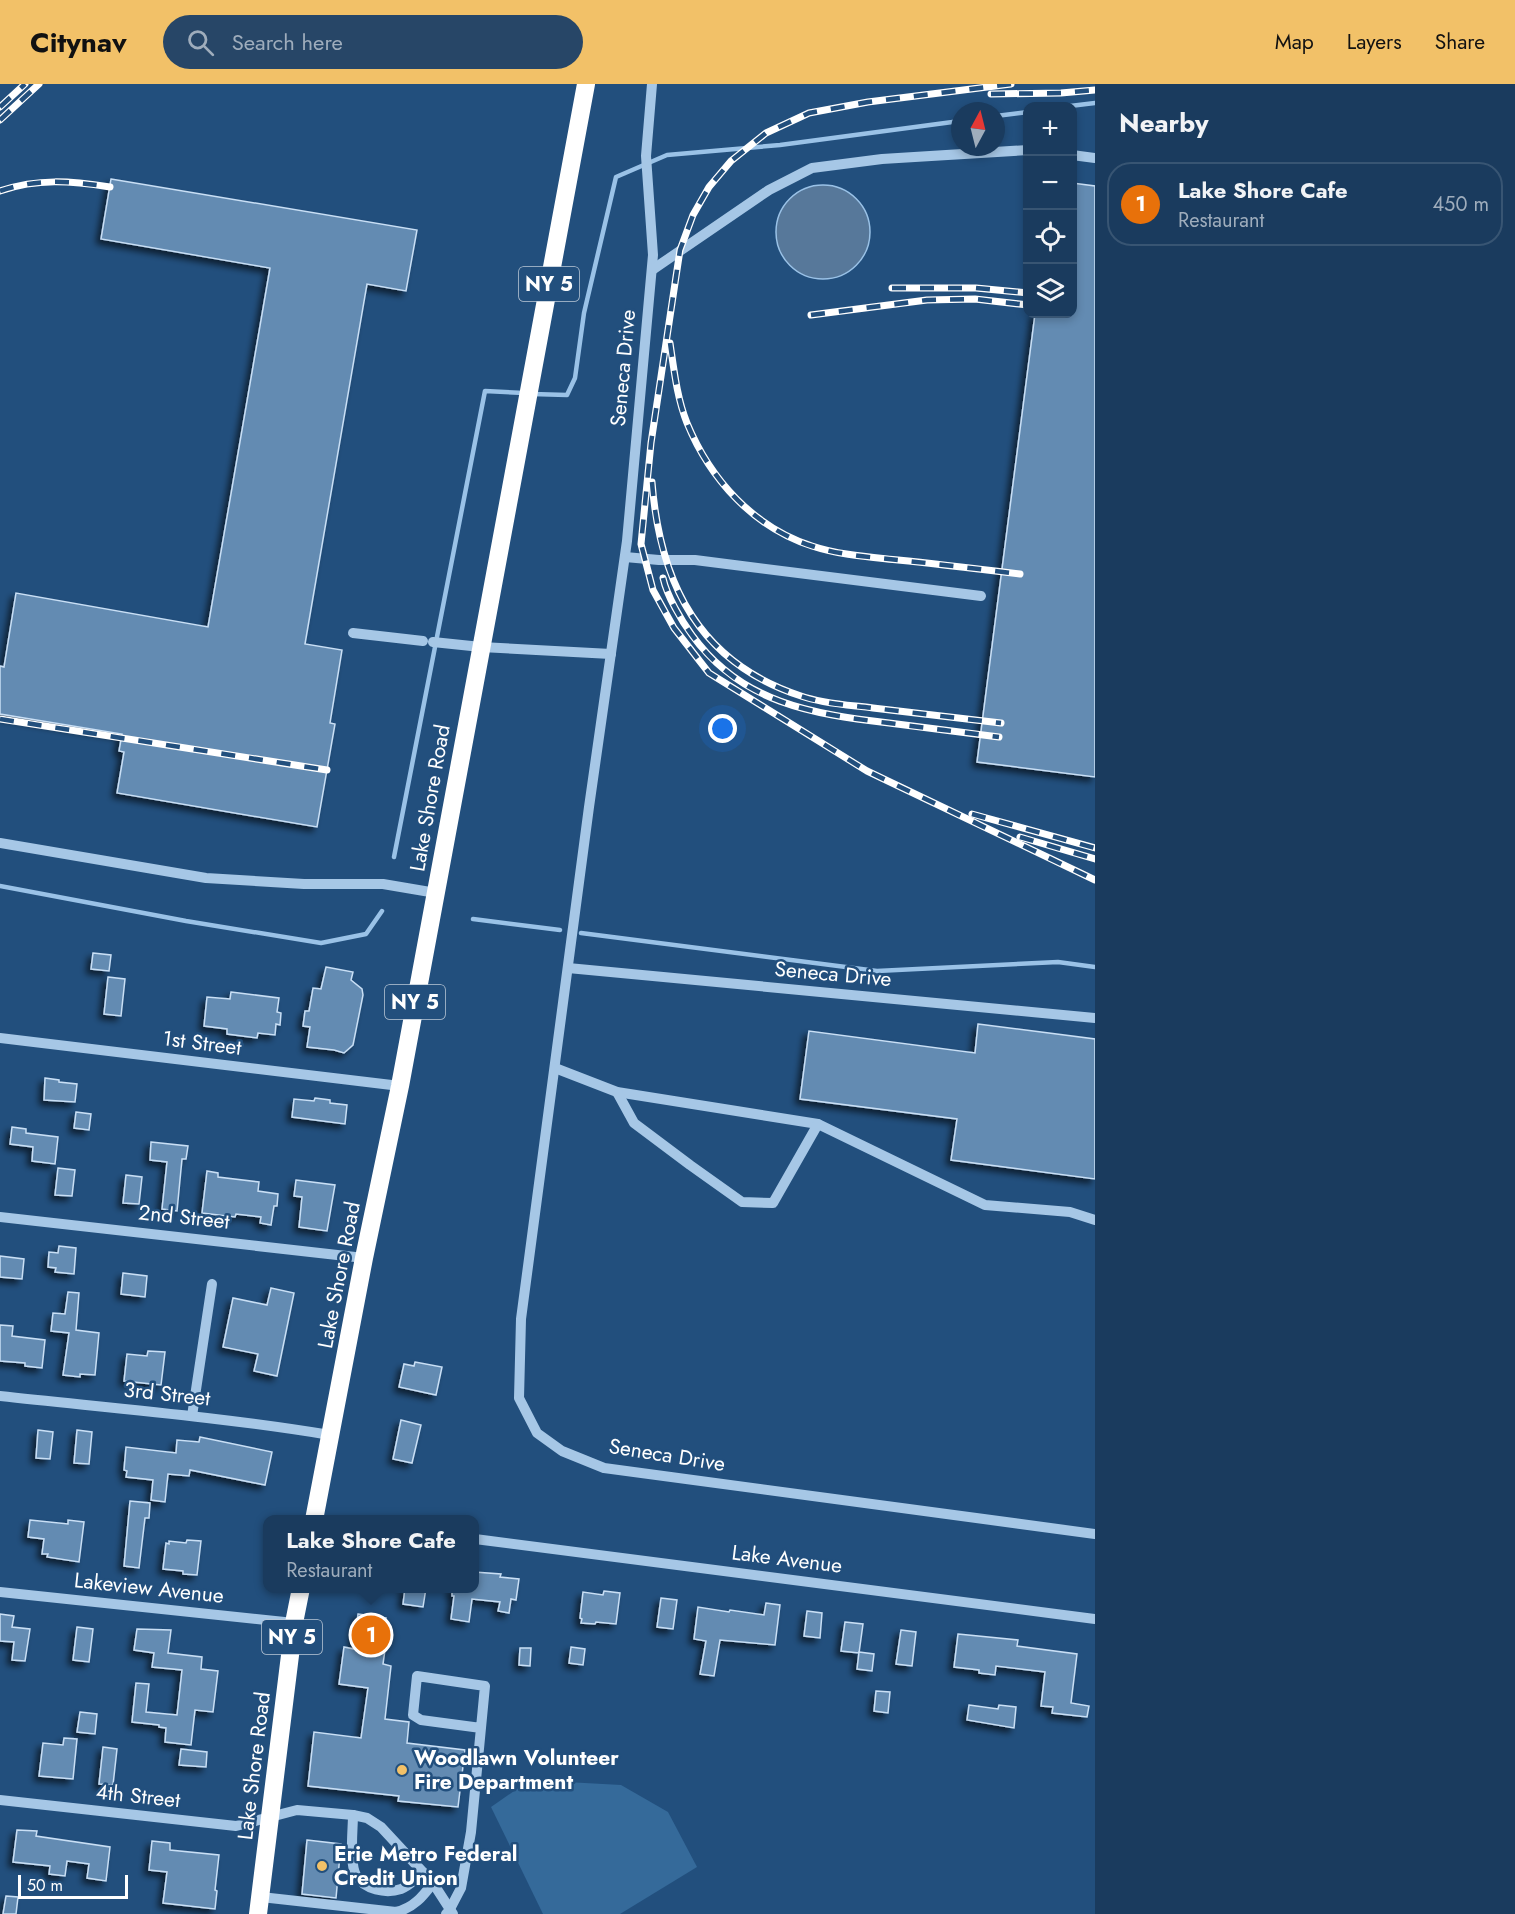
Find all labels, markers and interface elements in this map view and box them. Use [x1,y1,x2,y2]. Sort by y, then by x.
search box [163,15,583,69]
text: Citynav [30,22,127,63]
icon: search [184,26,217,59]
text: Search here [232,26,343,58]
text: Map [1275,27,1314,57]
text: Layers [1347,27,1402,57]
text: Share [1435,27,1485,57]
north arrow [951,102,1005,156]
map controls [1023,102,1077,318]
button: + [1023,102,1077,156]
text: Nearby [1119,104,1208,142]
button: − [1023,156,1077,210]
text: Lake Shore Cafe [1178,174,1348,206]
text: 1 [1135,190,1146,219]
text: 450 m [1432,190,1489,219]
text: Restaurant [1178,206,1264,235]
button: locate [1023,210,1077,264]
button: layers [1023,264,1077,318]
road number: NY 5 [519,267,579,301]
street label: Seneca Drive [603,308,643,428]
your location [708,714,737,743]
street label: Lake Shore Road [402,722,458,874]
street label: Seneca Drive [773,954,893,994]
road number: NY 5 [385,985,445,1019]
street label: 1st Street [161,1023,243,1063]
street label: 2nd Street [137,1197,231,1237]
street label: Lake Shore Road [310,1199,368,1351]
street label: 3rd Street [122,1375,212,1413]
street label: Seneca Drive [607,1431,727,1479]
popup [263,1515,479,1593]
text: Lake Shore Cafe [286,1524,456,1556]
street label: Lake Avenue [730,1537,844,1581]
text: Restaurant [286,1556,372,1585]
street label: Lakeview Avenue [73,1565,225,1611]
pin: 1 [352,1612,391,1658]
road number: NY 5 [262,1620,322,1654]
street label: Lake Shore Road [230,1690,278,1842]
place label: Woodlawn Volunteer Fire Department [414,1743,619,1797]
marker: Woodlawn Volunteer Fire Department [395,1763,409,1777]
street label: 4th Street [94,1777,182,1815]
place label: Erie Metro Federal Credit Union [334,1839,517,1893]
marker: Erie Metro Federal Credit Union [315,1859,329,1873]
scale bar [18,1872,128,1900]
text: 50 m [27,1874,63,1897]

